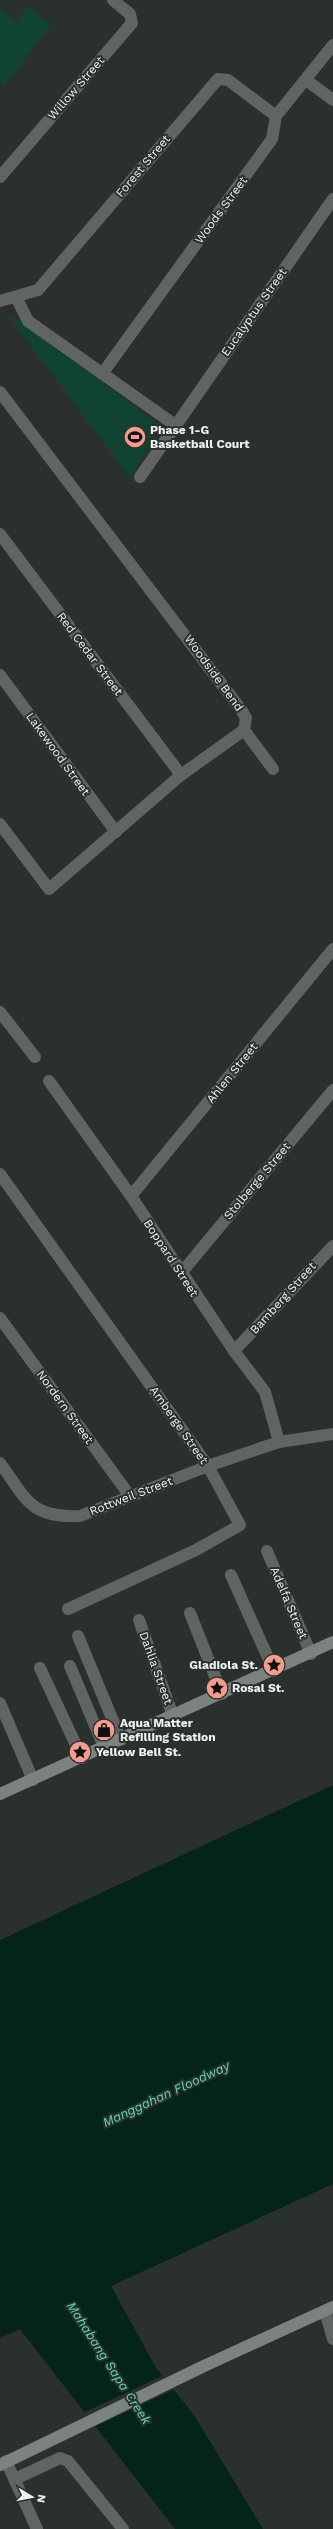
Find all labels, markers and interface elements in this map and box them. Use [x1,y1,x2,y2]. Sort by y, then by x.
street label: Willow Street [45,54,107,122]
street label: Forest Street [113,132,173,200]
street label: Woods Street [192,174,250,246]
street label: Eucalyptus Street [218,265,290,359]
place label: Phase 1-G Basketball Court [150,423,250,451]
sports icon: Phase 1-G Basketball Court [122,424,148,450]
street label: Red Cedar Street [54,610,126,698]
street label: Woodside Bend [182,632,246,714]
street label: Lakewood Street [23,710,93,798]
street label: Ahlen Street [203,1040,261,1106]
street label: Stolberge Street [221,1140,293,1222]
street label: Boppard Street [141,1217,201,1299]
street label: Bamberg Street [247,1259,319,1337]
street label: Nordern Street [34,1367,96,1447]
street label: Amberge Street [147,1383,211,1467]
street label: Rottweil Street [88,1474,174,1518]
street label: Adelfa Street [268,1565,310,1641]
street label: Dahlia Street [136,1630,176,1706]
place icon: Gladiola St. [261,1652,287,1678]
place label: Gladiola St. [189,1658,258,1672]
place icon: Rosal St. [204,1675,230,1701]
place label: Rosal St. [232,1681,284,1695]
place label: Aqua Matter Refilling Station [120,1716,216,1744]
shop icon: Aqua Matter Refilling Station [91,1717,117,1743]
place icon: Yellow Bell St. [67,1739,93,1765]
place label: Yellow Bell St. [96,1745,181,1759]
water label: Manggahan Floodway [100,2057,233,2130]
water label: Mahabang Sapa Creek [64,2299,155,2428]
north arrow [12,2477,52,2517]
text: N [34,2494,48,2504]

